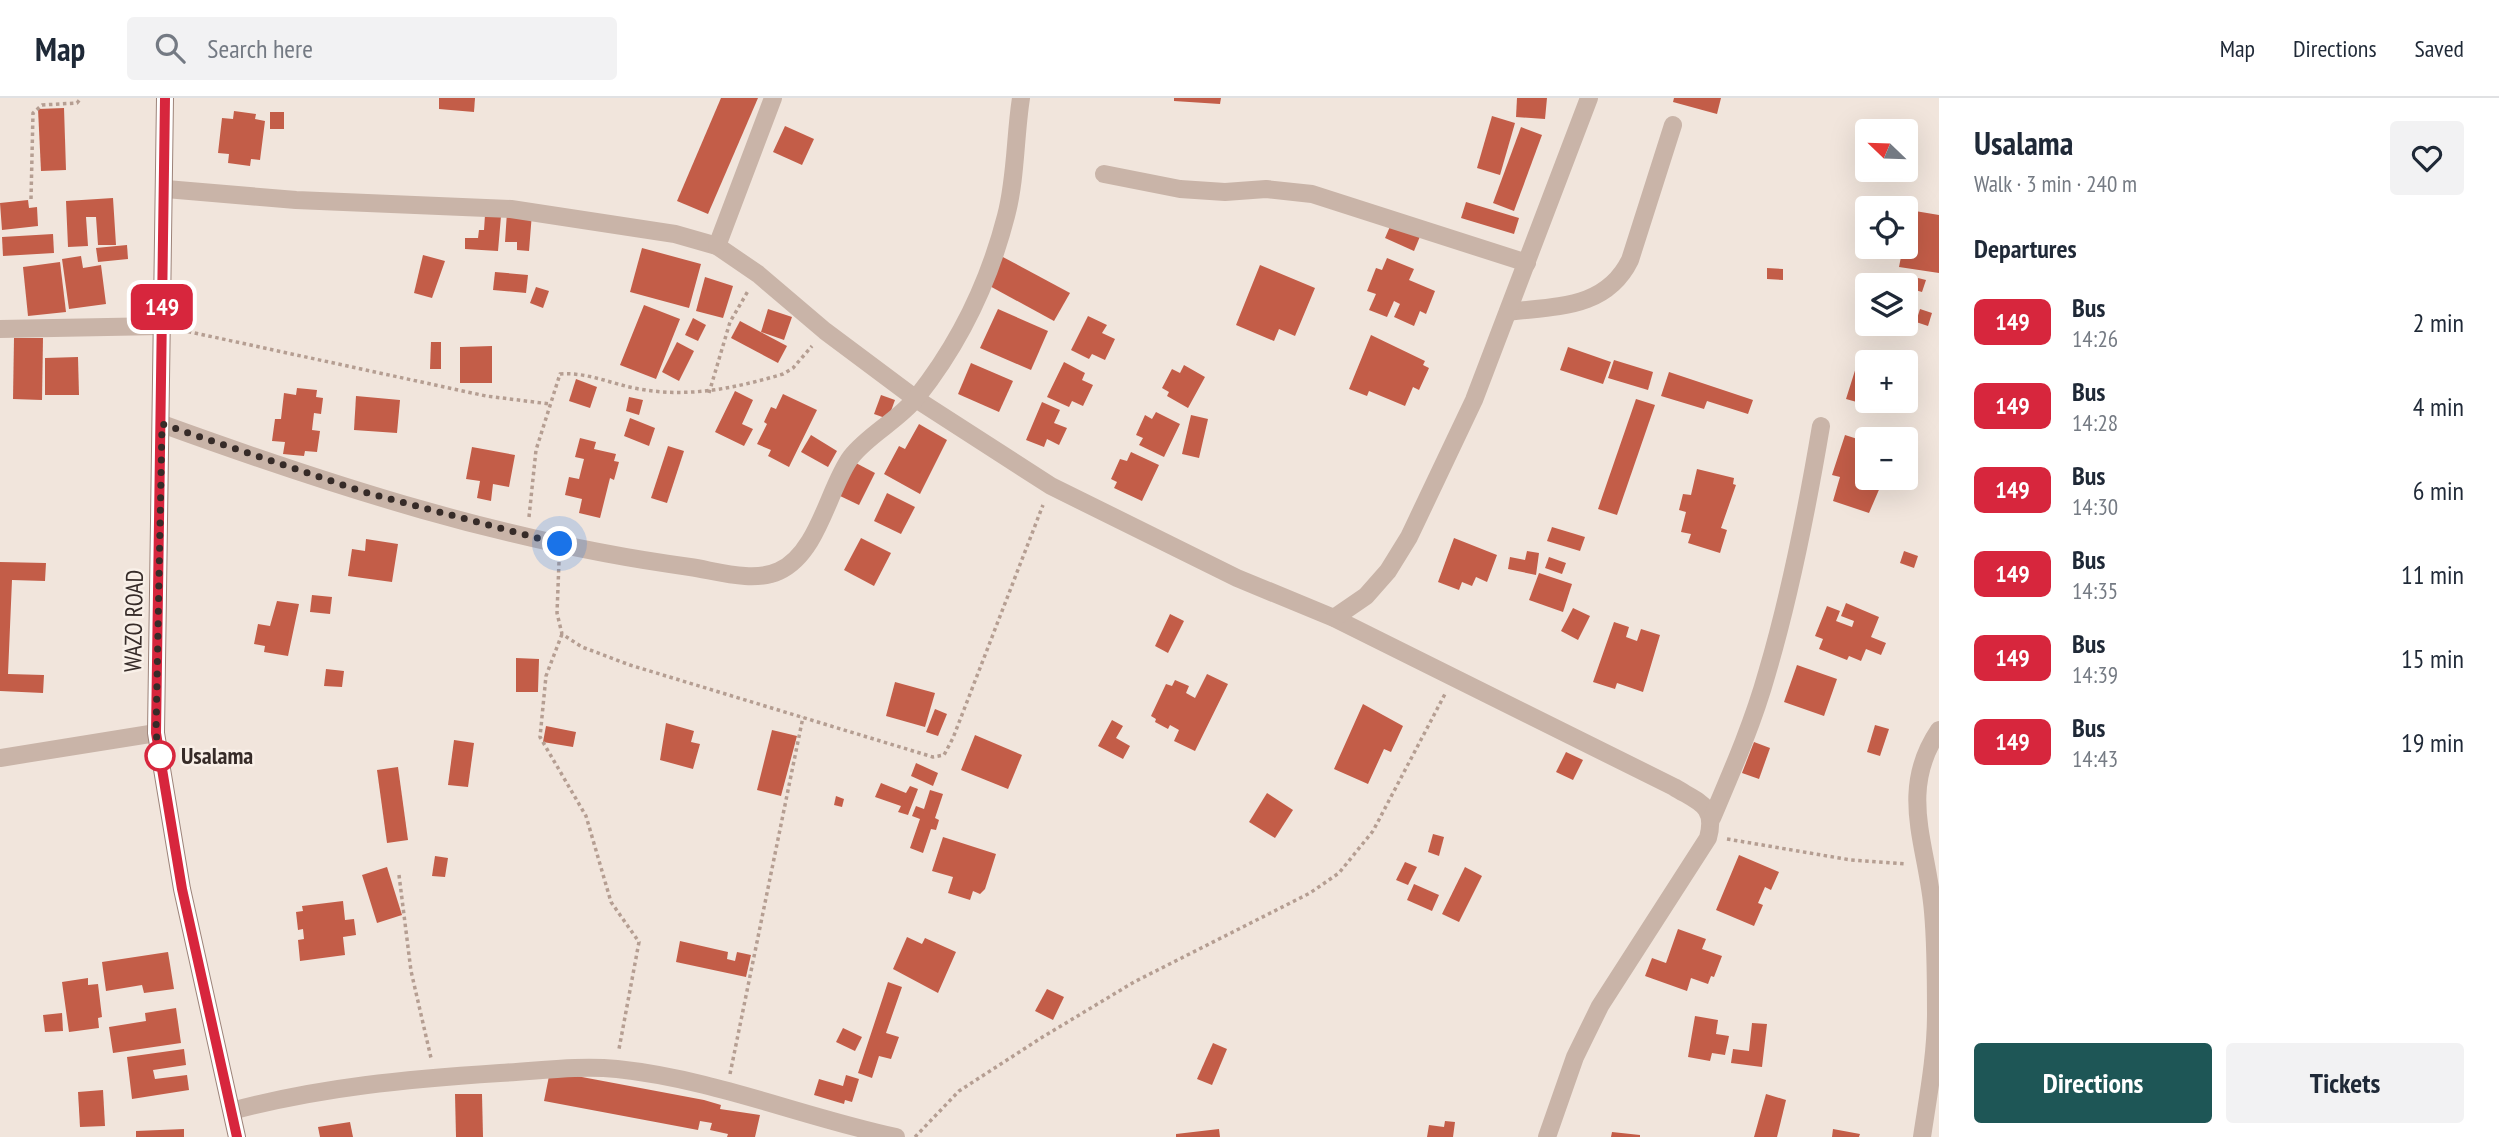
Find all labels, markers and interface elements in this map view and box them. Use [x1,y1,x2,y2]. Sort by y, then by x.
search box [127,17,617,80]
text: Map [35,27,85,70]
icon: search [151,29,189,67]
text: Search here [207,32,313,65]
text: Map [2220,33,2255,64]
text: Directions [2293,33,2377,64]
text: Saved [2415,33,2464,64]
north arrow [1855,119,1918,182]
map controls [1855,119,1918,490]
text: Usalama [1974,121,2073,164]
button: heart [2390,121,2464,195]
text: Walk · 3 min · 240 m [1974,169,2137,198]
button: locate [1855,196,1918,259]
text: Departures [1974,232,2077,265]
button: layers [1855,273,1918,336]
line badge: 149 [122,284,202,330]
text: 149 [145,291,179,322]
text: Bus [2072,291,2105,324]
text: 149 [1995,306,2030,337]
text: 2 min [2413,306,2464,339]
text: 14:26 [2072,324,2118,353]
button: + [1855,350,1918,413]
text: Bus [2072,375,2105,408]
text: 149 [1995,390,2030,421]
text: 4 min [2413,390,2464,423]
text: 14:28 [2072,408,2118,437]
button: − [1855,427,1918,490]
text: Bus [2072,459,2105,492]
text: 149 [1995,474,2030,505]
text: 6 min [2413,474,2464,507]
text: 14:30 [2072,492,2118,521]
your location [542,526,577,561]
text: Bus [2072,543,2105,576]
text: 149 [1995,558,2030,589]
text: 11 min [2401,558,2464,591]
street label: WAZO ROAD [117,570,150,672]
text: 14:35 [2072,576,2118,605]
text: Bus [2072,627,2105,660]
text: 149 [1995,642,2030,673]
text: 15 min [2401,642,2464,675]
text: 14:39 [2072,660,2118,689]
text: Bus [2072,711,2105,744]
text: 149 [1995,726,2030,757]
text: 19 min [2401,726,2464,759]
place label: Usalama [181,740,253,771]
marker: Usalama [145,741,175,771]
text: 14:43 [2072,744,2118,773]
button: Directions [1974,1043,2212,1123]
button: Tickets [2226,1043,2464,1123]

